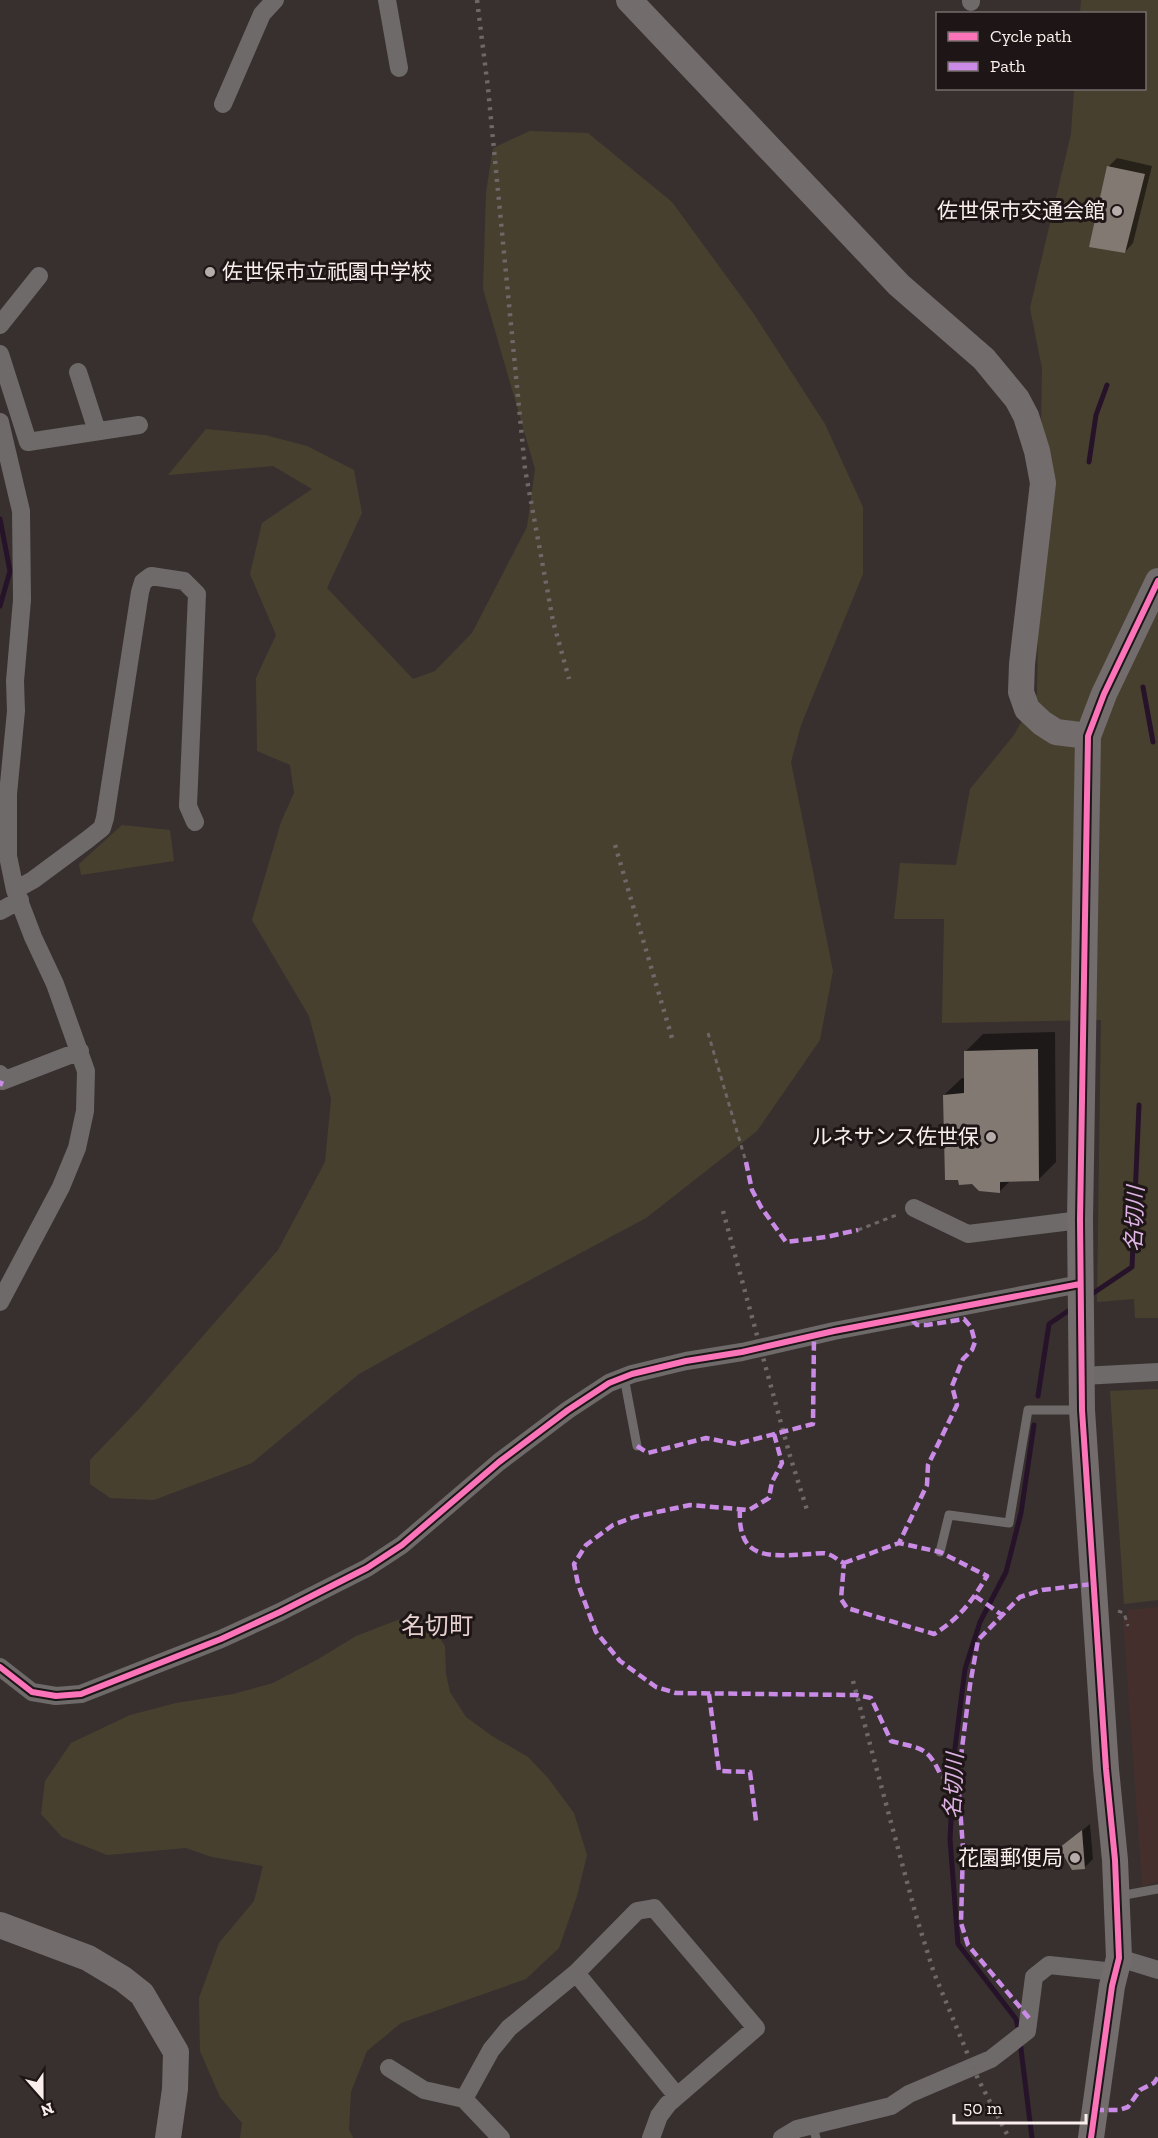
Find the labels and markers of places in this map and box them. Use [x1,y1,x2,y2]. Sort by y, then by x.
place label: 佐世保市交通会館 [937,198,1105,223]
marker: 佐世保市交通会館 [1110,204,1124,218]
place label: 佐世保市立祇園中学校 [222,259,432,284]
marker: 佐世保市立祇園中学校 [203,265,217,279]
place label: ルネサンス佐世保 [811,1124,979,1149]
marker: ルネサンス佐世保 [984,1130,998,1144]
place label: 花園郵便局 [958,1845,1063,1870]
marker: 花園郵便局 [1068,1851,1082,1865]

